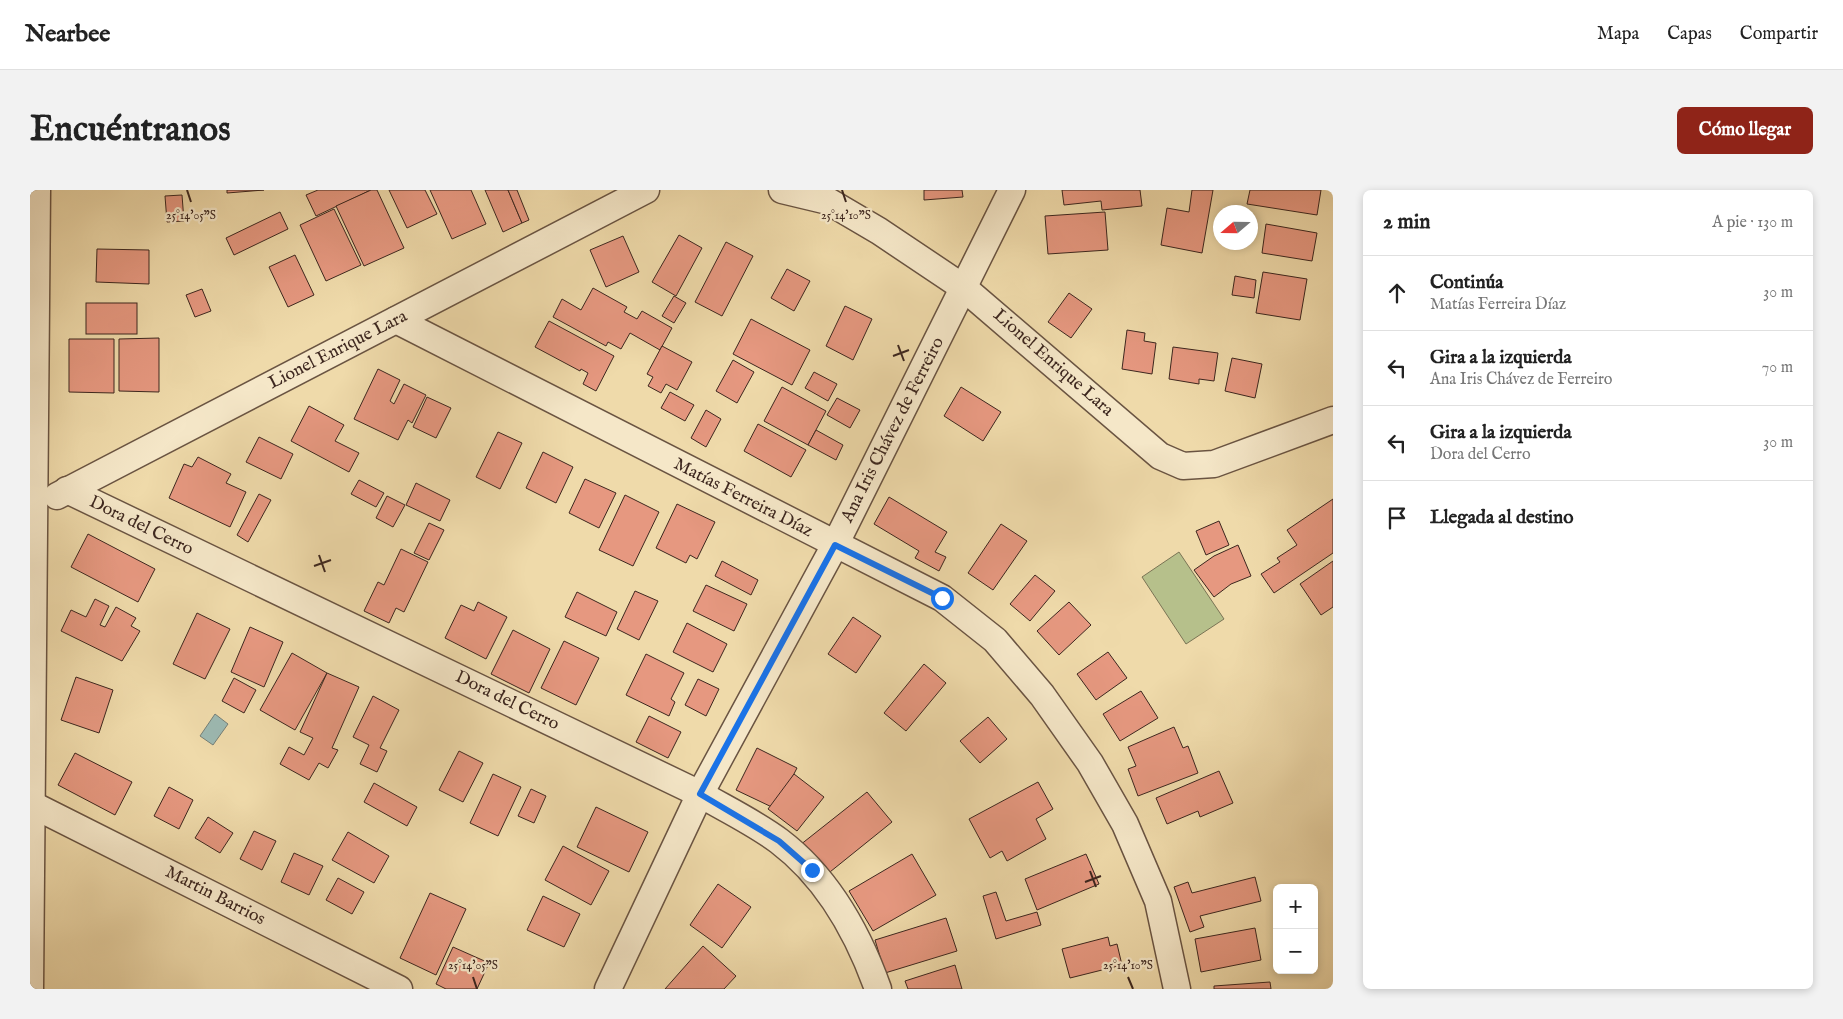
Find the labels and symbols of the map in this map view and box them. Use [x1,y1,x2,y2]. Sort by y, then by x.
north arrow [1213,205,1258,250]
text: 25°14'05"S [166,208,216,223]
text: 25°14'10"S [821,208,871,223]
street label: Lionel Enrique Lara [988,304,1118,422]
street label: Lionel Enrique Lara [265,305,411,395]
street label: Ana Iris Chávez de Ferreiro [836,333,950,528]
street label: Matías Ferreira Díaz [669,453,817,543]
street label: Dora del Cerro [85,491,197,561]
route start [931,587,954,610]
street label: Dora del Cerro [451,666,563,736]
route end [801,859,824,882]
street label: Martin Barrios [161,861,269,931]
text: 25°14'05"S [448,958,498,973]
text: 25°14'10"S [1103,958,1153,973]

